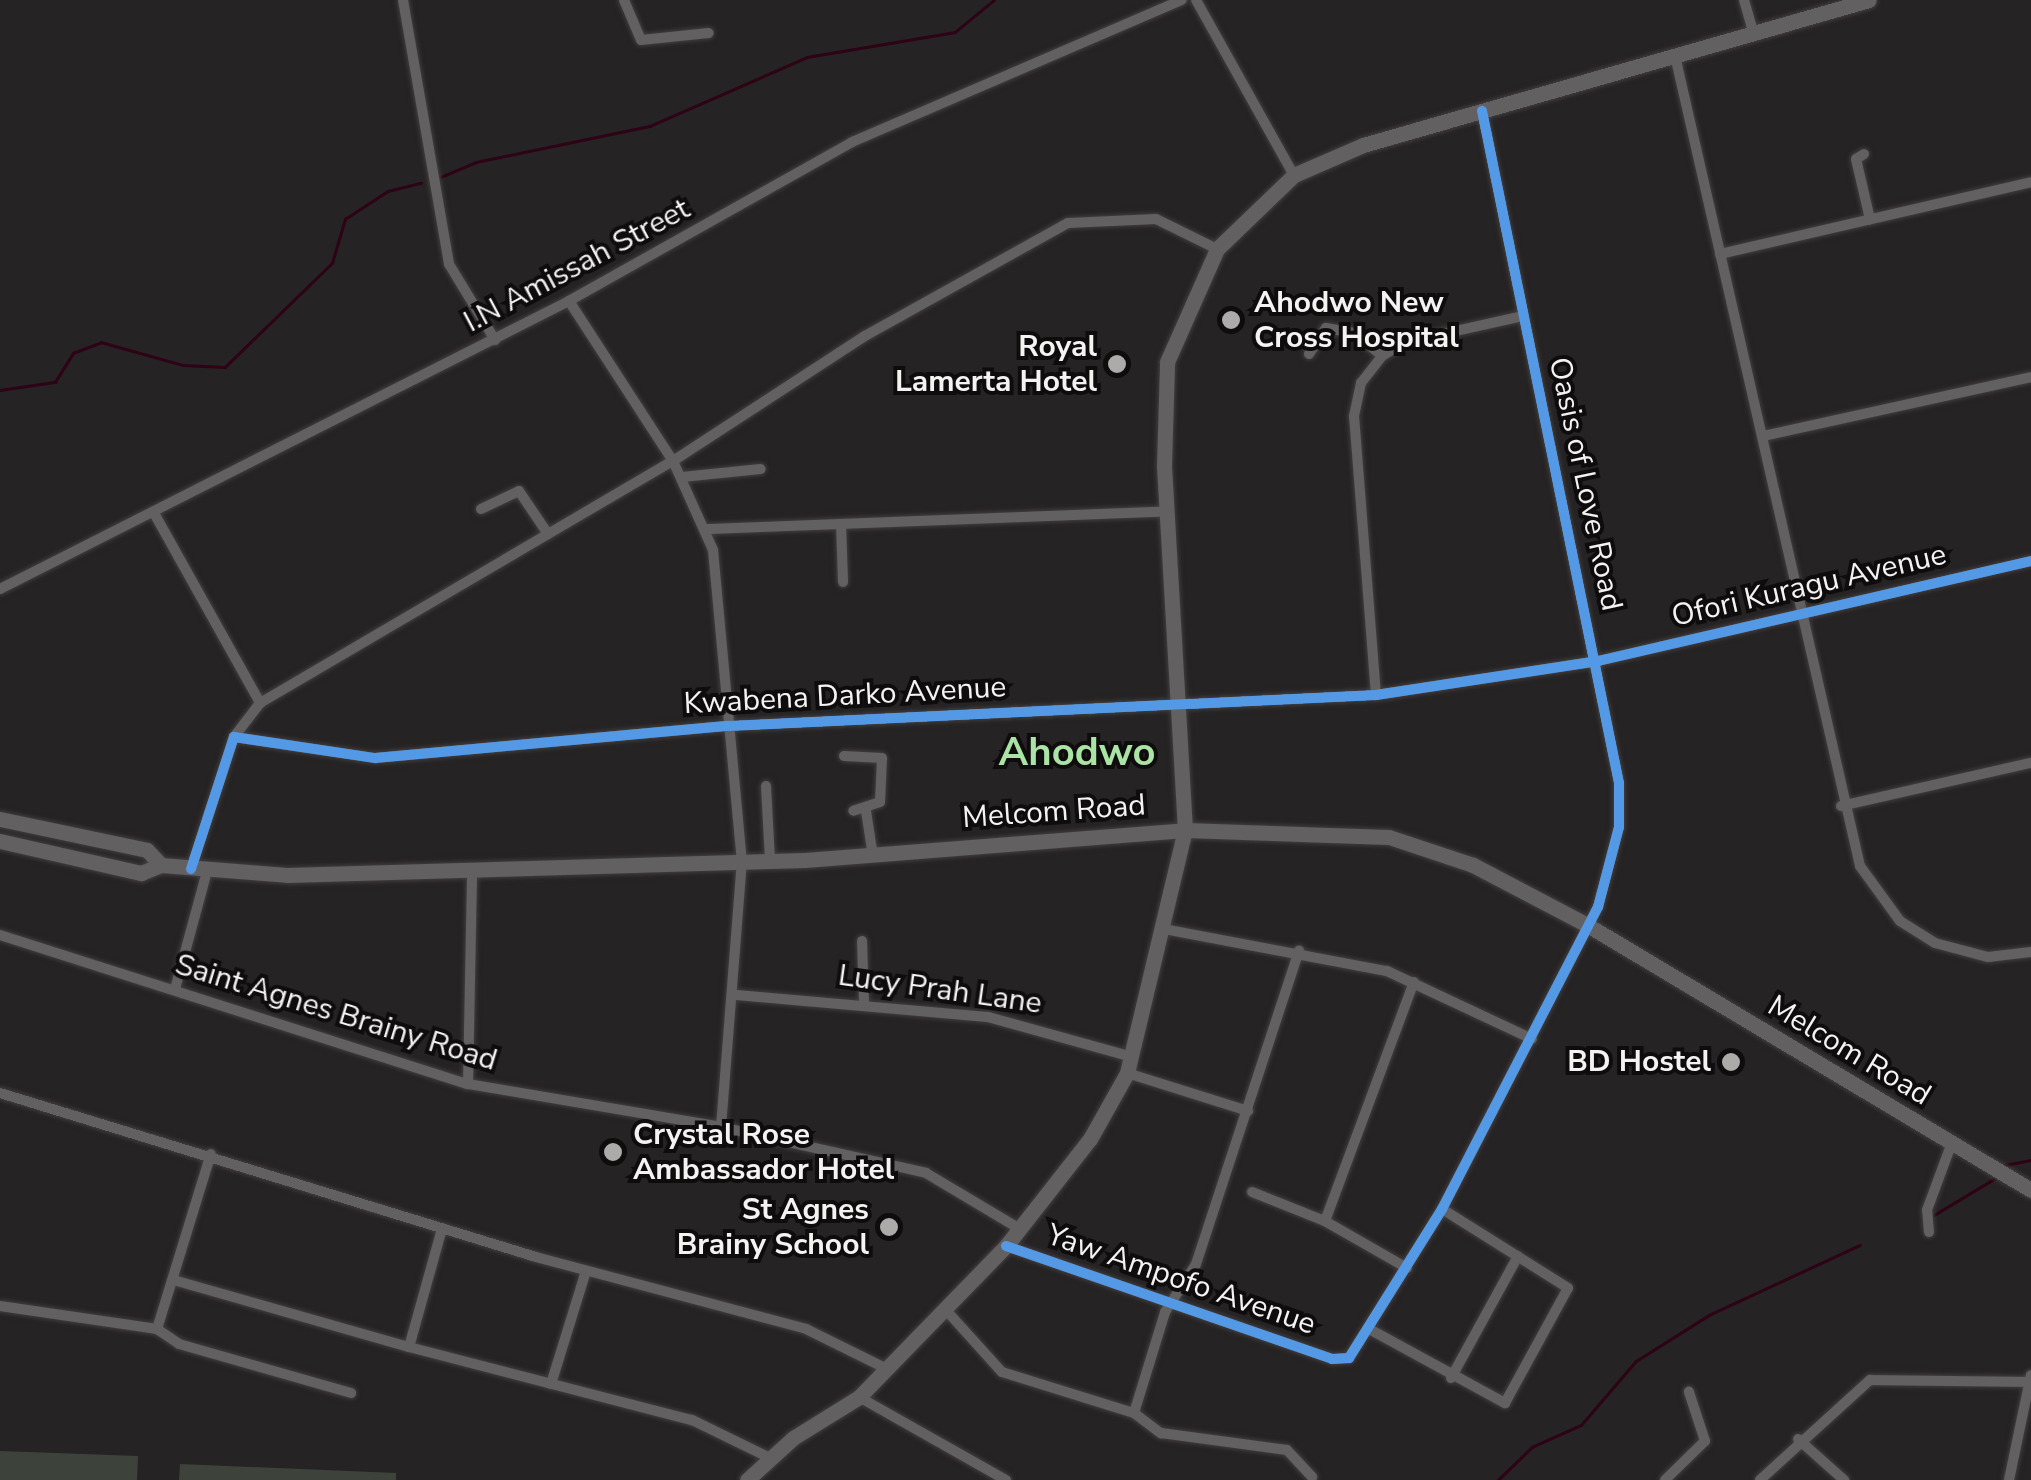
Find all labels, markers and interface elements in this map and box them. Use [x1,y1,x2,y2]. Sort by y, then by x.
street label: I.N Amissah Street [458,191,696,341]
place label: Ahodwo New Cross Hospital [1254,285,1459,356]
marker: Ahodwo New Cross Hospital [1218,307,1244,333]
place label: Royal Lamerta Hotel [895,329,1097,400]
marker: Royal Lamerta Hotel [1106,353,1128,375]
street label: Oasis of Love Road [1541,354,1629,614]
street label: Ofori Kuragu Avenue [1668,537,1950,635]
street label: Kwabena Darko Avenue [683,670,1007,722]
district label: Ahodwo [999,728,1155,776]
street label: Melcom Road [961,788,1147,836]
street label: Saint Agnes Brainy Road [171,947,501,1079]
street label: Lucy Prah Lane [836,958,1044,1022]
street label: Melcom Road [1761,988,1937,1114]
place label: BD Hostel [1567,1044,1711,1080]
marker: BD Hostel [1720,1051,1742,1073]
place label: Crystal Rose Ambassador Hotel [633,1117,894,1188]
marker: Crystal Rose Ambassador Hotel [602,1141,624,1163]
place label: St Agnes Brainy School [677,1192,869,1262]
marker: St Agnes Brainy School [878,1216,900,1238]
street label: Yaw Ampofo Avenue [1042,1217,1320,1343]

